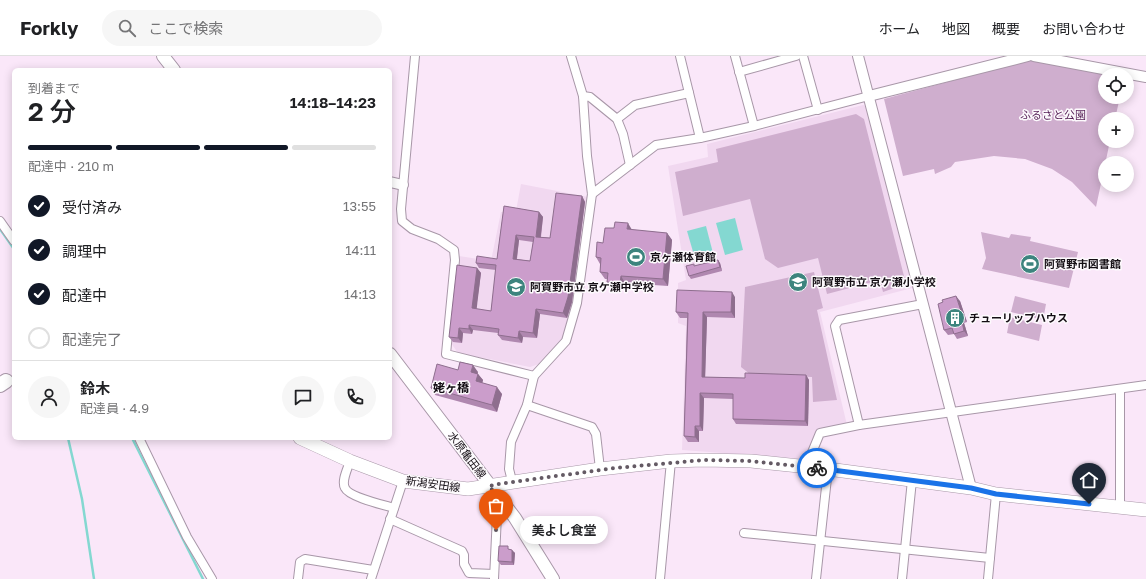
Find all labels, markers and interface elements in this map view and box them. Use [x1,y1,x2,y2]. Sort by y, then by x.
search box [102,10,382,46]
text: Forkly [20,16,78,39]
icon: search [116,17,138,39]
text: ここで検索 [148,19,223,37]
text: ホーム [878,20,920,37]
text: 地図 [942,20,970,37]
text: 概要 [992,20,1020,37]
text: お問い合わせ [1042,20,1126,37]
map controls [1098,68,1134,192]
button: locate [1098,68,1134,104]
text: 到着まで [28,80,80,96]
text: 14:18–14:23 [290,93,376,111]
text: 2 分 [28,96,76,127]
park label: ふるさと公園 [1020,108,1086,121]
button: + [1098,112,1134,148]
button: − [1098,156,1134,192]
text: 配達中 · 210 m [28,158,114,174]
icon: check [28,195,50,217]
text: 受付済み [62,198,122,216]
text: 13:55 [343,198,376,214]
icon: check [28,239,50,261]
text: 調理中 [62,242,107,260]
text: 14:11 [345,242,376,258]
sports icon: 京ヶ瀬体育館 [625,246,647,268]
place label: 京ヶ瀬体育館 [650,250,716,263]
sports icon: 阿賀野市図書館 [1019,253,1041,275]
place label: 阿賀野市図書館 [1044,257,1121,270]
school or university icon: 阿賀野市立 京ケ瀬小学校 [787,271,809,293]
place label: 阿賀野市立 京ケ瀬小学校 [812,275,936,288]
school or university icon: 阿賀野市立 京ケ瀬中学校 [505,276,527,298]
place label: 阿賀野市立 京ケ瀬中学校 [530,280,654,293]
icon: check [28,283,50,305]
text: 配達中 [62,286,107,304]
text: 14:13 [344,286,376,302]
building icon: チューリップハウス [944,307,966,329]
place label: チューリップハウス [969,311,1068,324]
text: 配達完了 [62,330,122,348]
button: person [28,376,70,418]
button: chat [282,376,324,418]
button: phone [334,376,376,418]
text: 鈴木 [80,379,110,397]
district label: 姥ヶ橋 [433,380,470,395]
text: 配達員 · 4.9 [80,400,149,416]
street label: 水原亀田線 [446,429,489,481]
courier [797,448,837,488]
icon: bike [806,457,828,479]
pin [1072,463,1106,504]
icon: home [1078,469,1100,491]
street label: 新潟安田線 [405,473,461,494]
pin [479,489,513,530]
icon: bag [485,495,507,517]
callout: 美よし食堂 [520,516,608,544]
text: 美よし食堂 [531,522,597,538]

